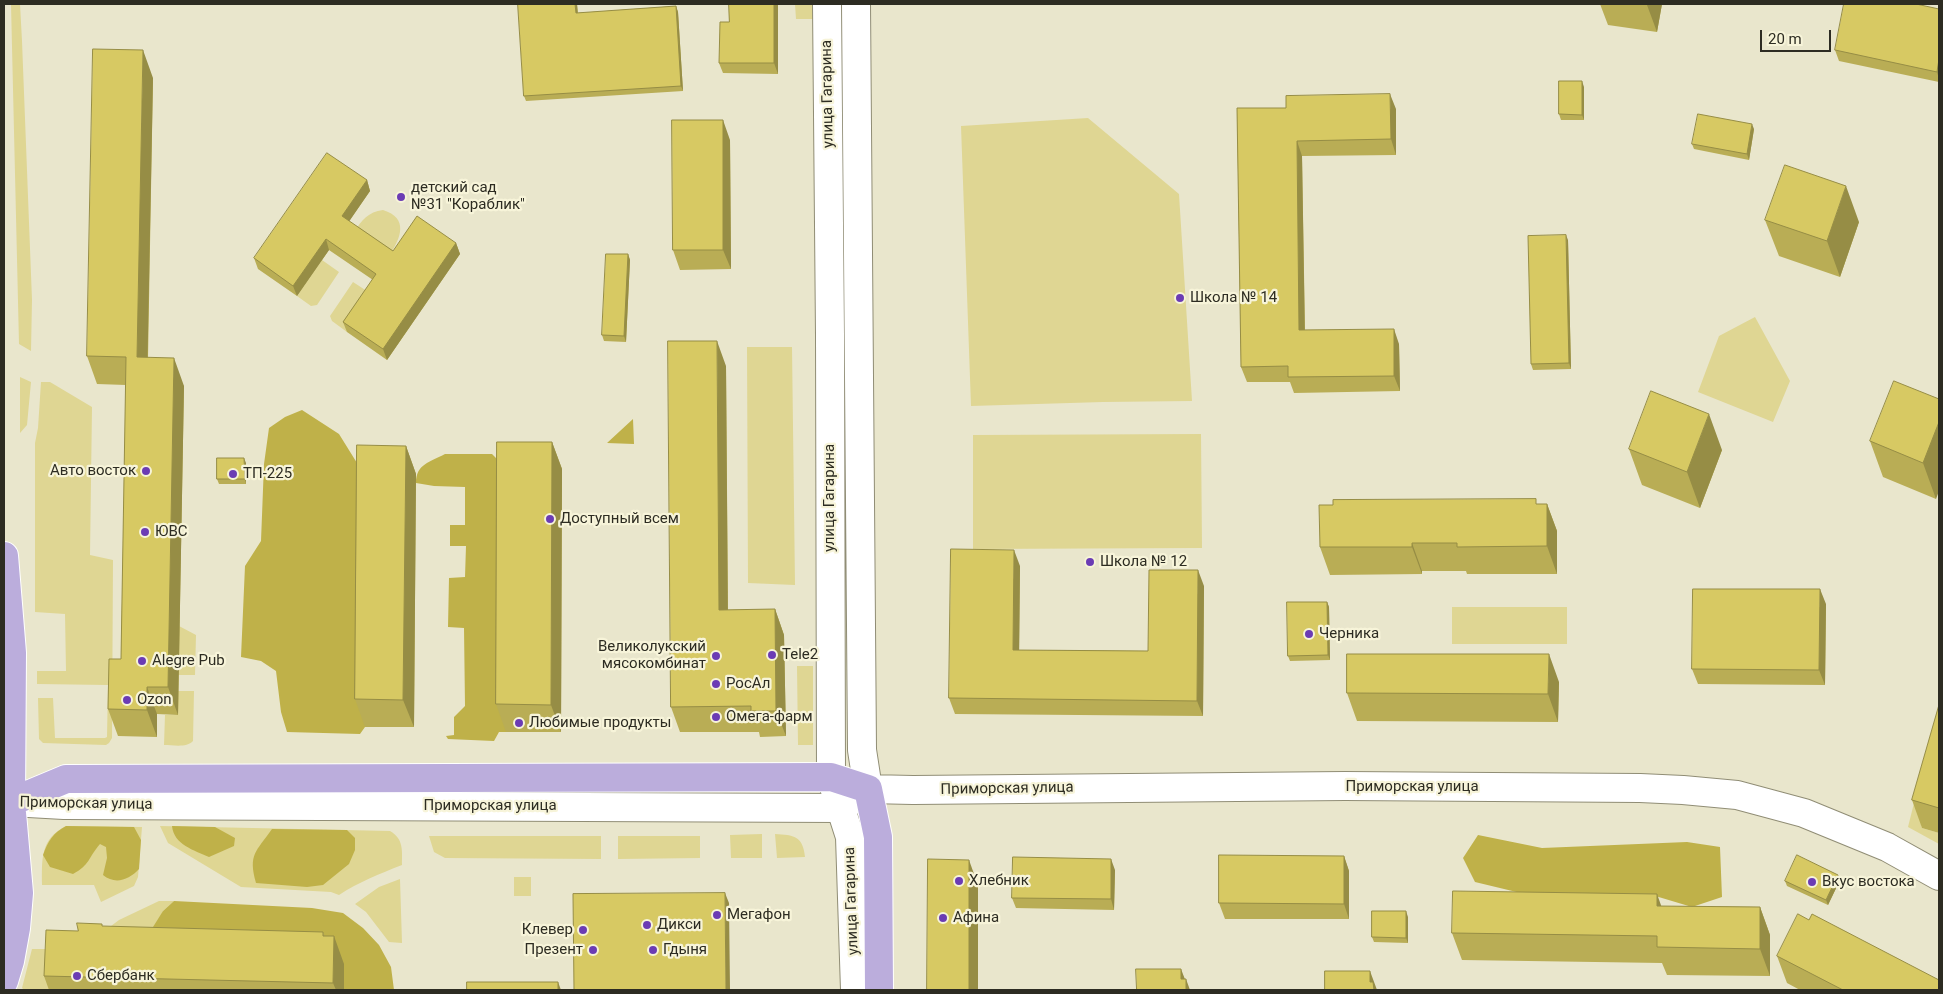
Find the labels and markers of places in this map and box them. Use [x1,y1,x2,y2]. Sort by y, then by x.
place label: детский сад №31 "Кораблик" [411,179,525,214]
marker: детский сад №31 "Кораблик" [395,191,407,203]
place label: Школа № 14 [1190,289,1277,307]
marker: Школа № 14 [1174,292,1186,304]
place label: Авто восток [50,462,136,480]
marker: Авто восток [140,465,152,477]
place label: ТП-225 [243,465,292,483]
marker: ТП-225 [227,468,239,480]
place label: Доступный всем [560,510,679,528]
marker: Доступный всем [544,513,556,525]
place label: ЮВС [155,523,188,541]
marker: ЮВС [139,526,151,538]
place label: Школа № 12 [1100,553,1187,571]
marker: Школа № 12 [1084,556,1096,568]
place label: Черника [1319,625,1379,643]
marker: Черника [1303,628,1315,640]
place label: Великолукский мясокомбинат [598,638,706,673]
place label: Tele2 [782,646,818,664]
marker: Tele2 [766,649,778,661]
marker: Великолукский мясокомбинат [710,650,722,662]
place label: Alegre Pub [152,652,225,670]
marker: Alegre Pub [136,655,148,667]
place label: РосАл [726,675,770,693]
marker: РосАл [710,678,722,690]
place label: Ozon [137,691,171,709]
marker: Ozon [121,694,133,706]
place label: Омега-фарм [726,708,813,726]
marker: Омега-фарм [710,711,722,723]
place label: Любимые продукты [529,714,671,732]
marker: Любимые продукты [513,717,525,729]
place label: Хлебник [969,872,1029,890]
place label: Вкус востока [1822,873,1915,891]
marker: Хлебник [953,875,965,887]
marker: Вкус востока [1806,876,1818,888]
place label: Мегафон [727,906,791,924]
marker: Мегафон [711,909,723,921]
place label: Афина [953,909,999,927]
marker: Афина [937,912,949,924]
place label: Дикси [657,916,701,934]
marker: Дикси [641,919,653,931]
place label: Клевер [522,921,573,939]
marker: Клевер [577,924,589,936]
place label: Презент [524,941,583,959]
place label: Гдыня [663,941,707,959]
marker: Презент [587,944,599,956]
marker: Гдыня [647,944,659,956]
place label: Сбербанк [87,967,155,985]
marker: Сбербанк [71,970,83,982]

